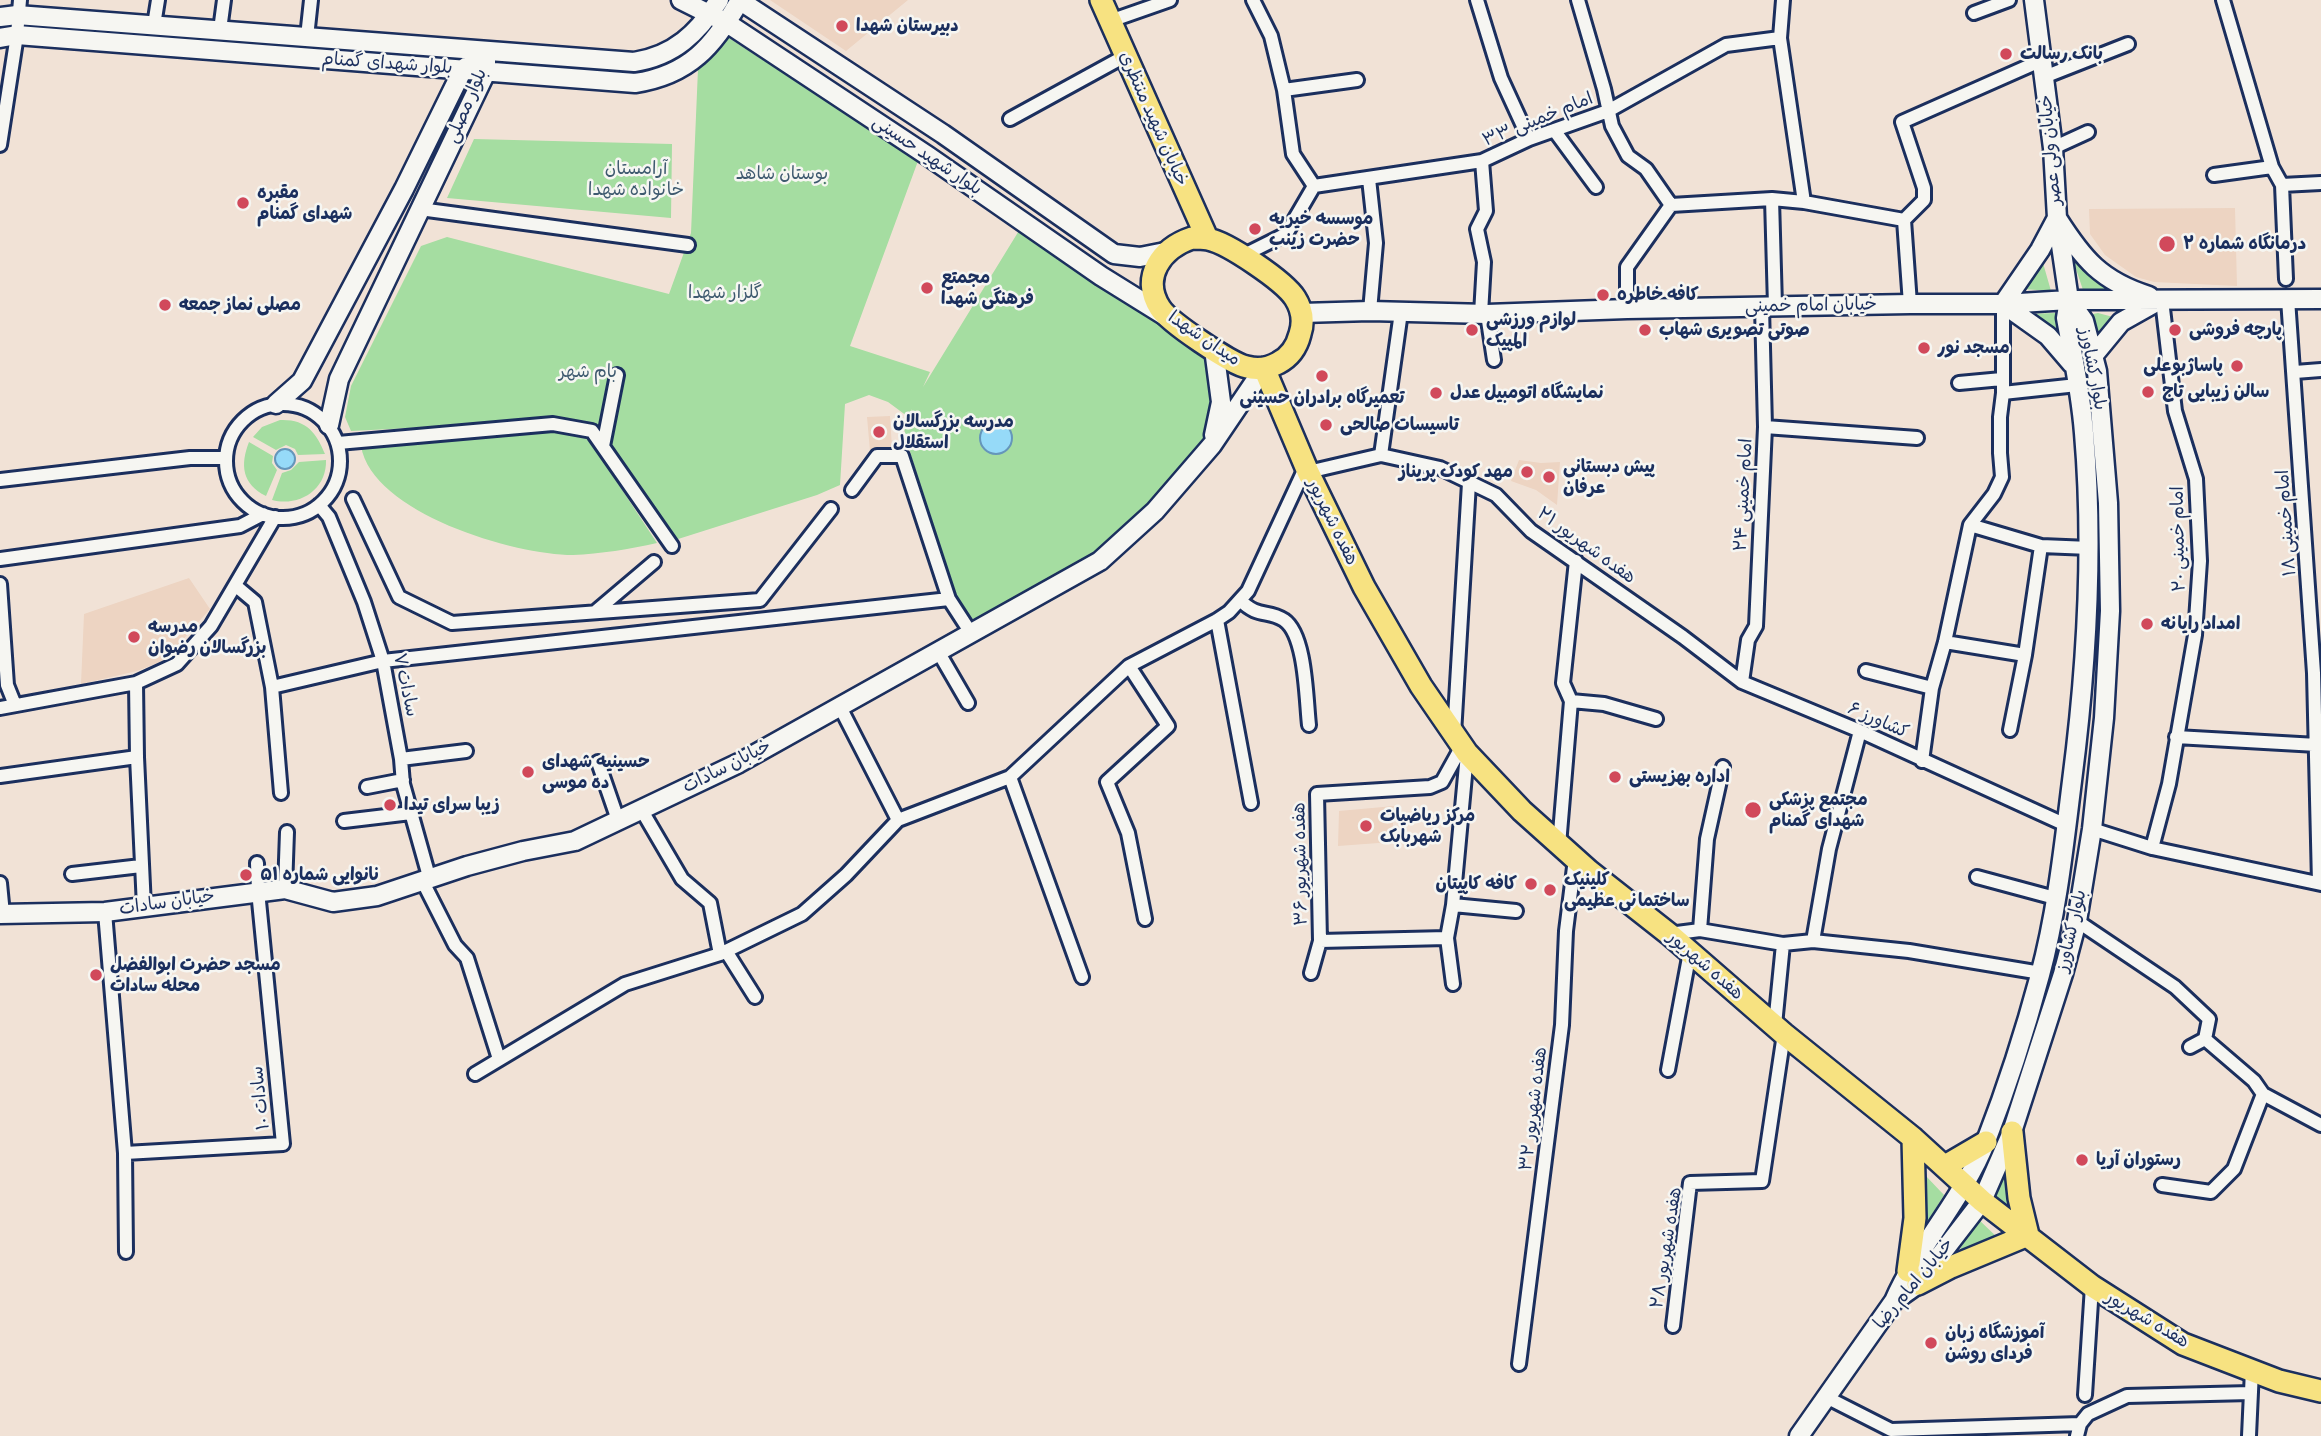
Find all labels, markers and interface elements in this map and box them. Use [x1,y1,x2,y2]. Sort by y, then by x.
place label: دبیرستان شهدا [856,15,959,37]
marker: دبیرستان شهدا [834,18,850,34]
place label: بانک رسالت [2020,43,2103,65]
marker: بانک رسالت [1998,46,2014,62]
street label: خیابان شهید منتظری [1114,48,1192,190]
street label: بلوار شهدای گمنام [321,49,453,79]
street label: بلوار مصلی [442,65,492,147]
street label: امام خمینی ۳۳ [1480,88,1596,152]
street label: خیابان ولی عصر [2035,94,2067,206]
street label: بلوار شهید حسینی [868,111,986,201]
park label: آرامستان خانواده شهدا [588,158,684,200]
park label: بوستان شاهد [736,163,828,185]
place label: مقبره شهدای گمنام [257,182,352,224]
marker: مقبره شهدای گمنام [235,195,251,211]
place label: موسسه خیریه حضرت زینب [1269,208,1373,250]
marker: موسسه خیریه حضرت زینب [1247,221,1263,237]
place label: درمانگاه شماره ۲ [2183,233,2306,255]
marker: درمانگاه شماره ۲ [2157,234,2177,254]
place label: مجمتع فرهنگی شهدا [941,267,1034,310]
marker: مجمتع فرهنگی شهدا [919,280,935,296]
park label: گلزار شهدا [688,282,762,304]
place label: کافه خاطره [1617,284,1699,306]
marker: کافه خاطره [1595,287,1611,303]
place label: مصلی نماز جمعه [179,294,301,316]
street label: خیابان امام خمینی [1745,294,1877,318]
marker: مصلی نماز جمعه [157,297,173,313]
street label: میدان شهدا [1164,307,1244,371]
place label: لوازم ورزشی المپیک [1486,309,1576,352]
place label: صوتی تصویری شهاب [1659,319,1810,341]
place label: پارچه فروشی [2189,319,2282,341]
marker: لوازم ورزشی المپیک [1464,322,1480,338]
marker: صوتی تصویری شهاب [1637,322,1653,338]
marker: پارچه فروشی [2167,322,2183,338]
street label: بلوار کشاورز [2073,326,2111,412]
place label: مسجد نور [1938,337,2010,359]
marker: مسجد نور [1916,340,1932,356]
place label: پاساژبوعلی [2143,355,2223,377]
marker: پاساژبوعلی [2229,358,2245,374]
park label: بام شهر [559,361,617,383]
marker: تعمیرگاه برادران حسینی [1314,368,1330,384]
place label: سالن زیبایی تاج [2162,381,2269,403]
place label: نمایشگاه اتومبیل عدل [1450,382,1604,404]
marker: سالن زیبایی تاج [2140,384,2156,400]
marker: نمایشگاه اتومبیل عدل [1428,385,1444,401]
place label: تعمیرگاه برادران حسینی [1240,387,1404,409]
place label: مدرسه بزرگسالان استقلال [893,411,1014,453]
place label: تاسیسات صالحی [1340,414,1459,436]
marker: تاسیسات صالحی [1318,417,1334,433]
marker: مدرسه بزرگسالان استقلال [871,424,887,440]
street label: امام خمینی ۲۴ [1730,438,1758,552]
place label: پیش دبستانی عرفان [1563,456,1655,498]
place label: مهد کودک پریناز [1399,461,1513,483]
marker: مهد کودک پریناز [1519,464,1535,480]
marker: پیش دبستانی عرفان [1541,469,1557,485]
street label: امام خمینی ۱۸ [2272,469,2302,577]
street label: هفده شهریور [1302,475,1362,569]
street label: امام خمینی ۲۰ [2167,486,2191,592]
street label: هفده شهریور ۲۱ [1532,503,1640,589]
place label: امداد رایانه [2161,613,2240,635]
place label: مدرسه بزرگسالان رضوان [148,616,266,658]
marker: امداد رایانه [2139,616,2155,632]
marker: مدرسه بزرگسالان رضوان [126,629,142,645]
street label: سادات ۷ [388,651,422,719]
street label: کشاورز ۶ [1844,698,1912,744]
street label: خیابان سادات [679,736,775,798]
place label: حسینیه شهدای ده موسی [542,751,650,794]
marker: حسینیه شهدای ده موسی [520,764,536,780]
place label: اداره بهزیستی [1629,766,1730,788]
marker: اداره بهزیستی [1607,769,1623,785]
place label: مجتمع پزشکی شهدای گمنام [1769,789,1868,832]
place label: زیبا سرای تیدا [404,794,500,816]
marker: زیبا سرای تیدا [382,797,398,813]
marker: مجتمع پزشکی شهدای گمنام [1743,800,1763,820]
street label: هفده شهریور ۳۶ [1289,802,1313,926]
place label: مرکز ریاضیات شهربابک [1380,805,1475,848]
marker: مرکز ریاضیات شهربابک [1358,818,1374,834]
place label: نانوایی شماره ۵۱ [260,864,380,886]
marker: نانوایی شماره ۵۱ [238,867,254,883]
place label: کلینیک ساختمانی عظیمی [1564,869,1690,912]
place label: کافه کاپیتان [1435,873,1517,895]
marker: کافه کاپیتان [1523,876,1539,892]
marker: کلینیک ساختمانی عظیمی [1542,882,1558,898]
street label: خیابان سادات [118,886,216,920]
street label: بلوار کشاورز [2052,888,2092,974]
street label: هفده شهریور [1662,927,1748,1005]
place label: مسجد حضرت ابوالفضل محله سادات [110,954,281,996]
marker: مسجد حضرت ابوالفضل محله سادات [88,967,104,983]
street label: هفده شهریور ۳۲ [1516,1046,1552,1172]
street label: سادات ۱۰ [247,1065,275,1131]
place label: رستوران آریا [2096,1149,2181,1171]
marker: رستوران آریا [2074,1152,2090,1168]
street label: هفده شهریور ۲۸ [1647,1186,1687,1310]
street label: خیابان امام رضا [1870,1234,1958,1334]
street label: هفده شهریور [2101,1287,2193,1353]
place label: آموزشگاه زبان فردای روشن [1945,1322,2044,1364]
marker: آموزشگاه زبان فردای روشن [1923,1335,1939,1351]

